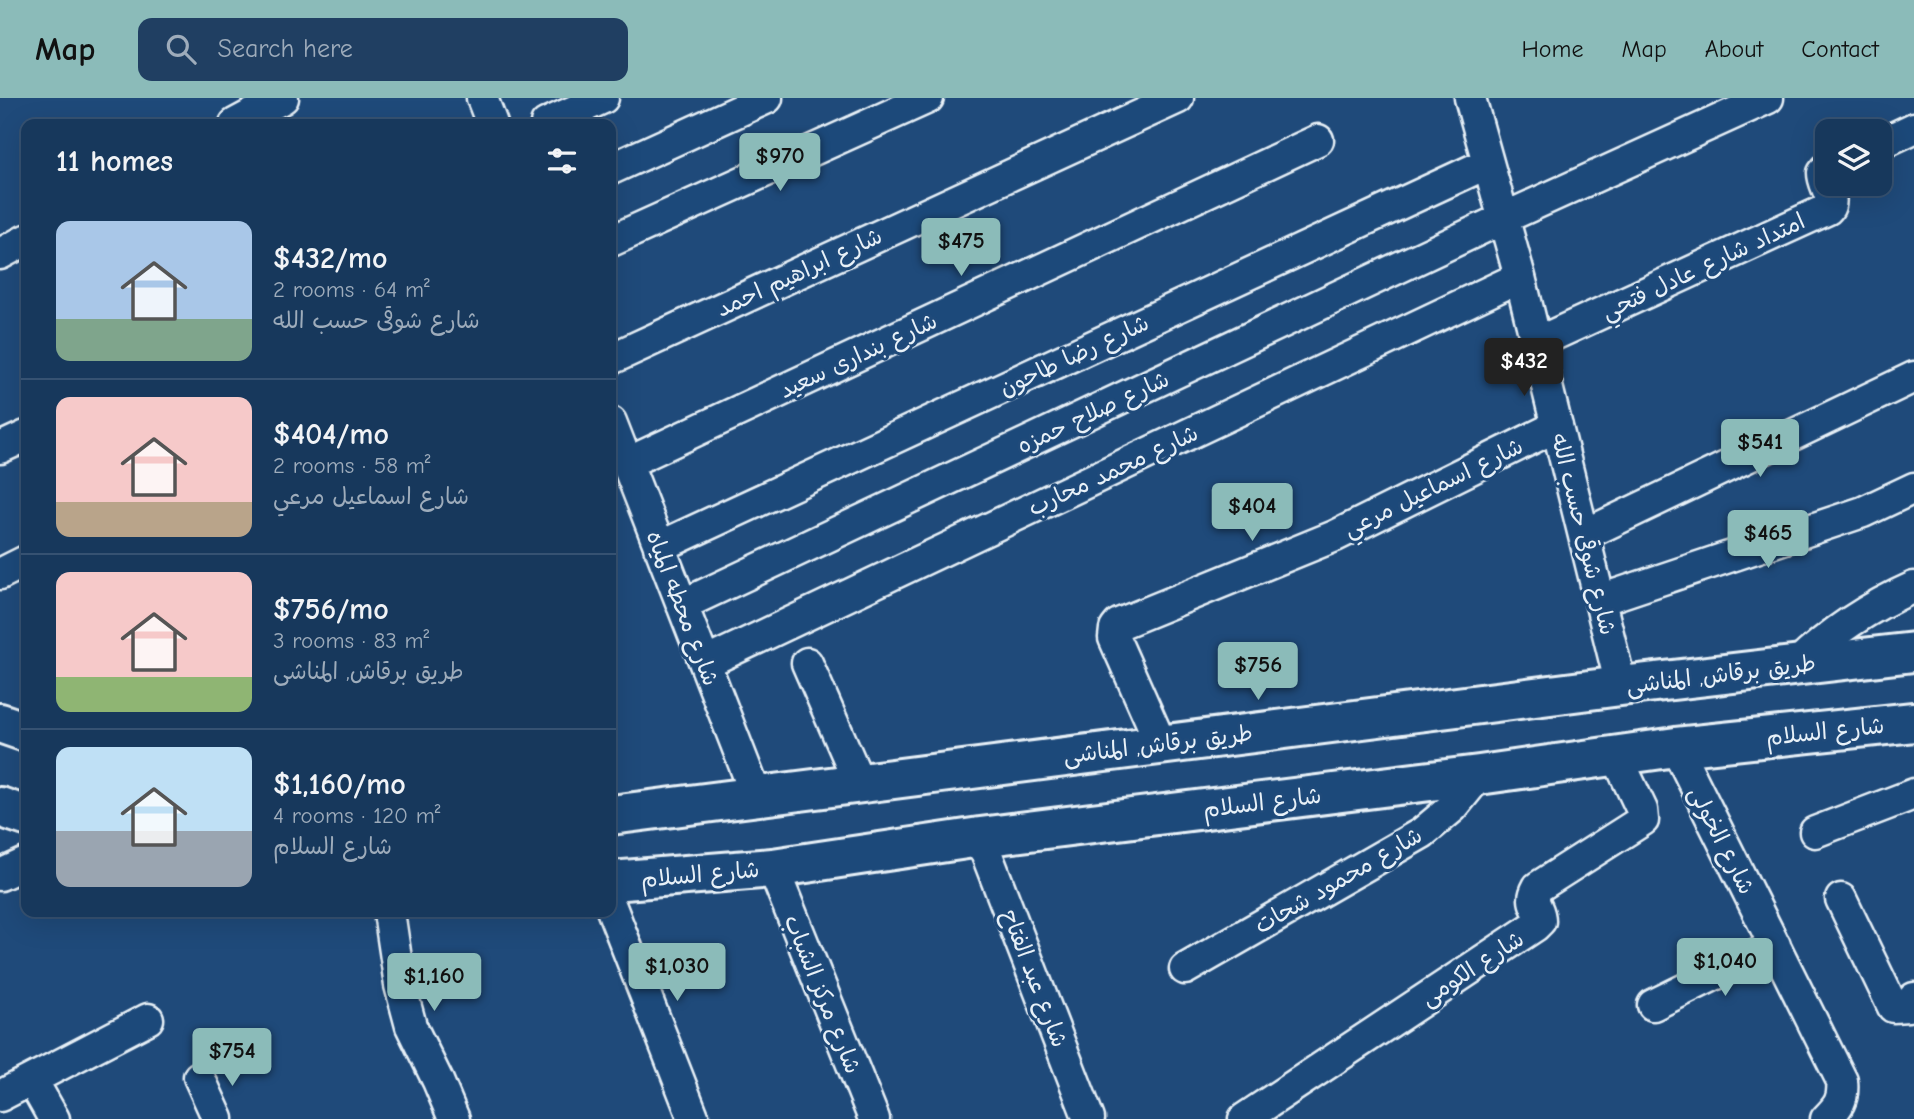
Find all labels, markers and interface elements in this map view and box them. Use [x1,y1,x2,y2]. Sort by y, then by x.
search box [138,18,628,81]
text: Map [35,30,96,68]
icon: search [162,30,200,68]
text: Search here [218,34,353,64]
text: Home [1522,35,1583,63]
text: Map [1621,35,1667,63]
text: About [1705,35,1763,63]
text: Contact [1801,35,1879,63]
map controls [1815,119,1892,196]
button: layers [1815,119,1892,196]
pin: $970 [739,134,821,193]
icon: filters [543,142,581,180]
text: $970 [755,142,805,169]
text: 11 homes [56,144,173,179]
street label: امتداد شارع عادل فتحي [1597,207,1812,332]
pin: $475 [920,218,1002,278]
street label: شارع ابراهيم احمد [712,222,888,326]
text: $475 [937,227,985,254]
text: $432/mo [273,241,387,276]
icon: home [112,249,196,333]
text: 2 rooms · 64 m² [273,276,430,303]
text: شارع شوقى حسب الله [273,307,480,334]
street label: شارع بندارى سعيد [775,307,942,406]
street label: شارع رضا طاحون [995,309,1154,404]
pin: $432 [1483,338,1565,398]
text: $432 [1500,347,1548,374]
street label: شارع صلاح حمزه [1013,365,1174,461]
text: $404/mo [273,417,389,452]
street label: شارع محمد محارب [1024,419,1203,523]
pin: $541 [1719,420,1801,479]
icon: home [112,425,196,509]
text: $541 [1737,428,1783,455]
street label: شارع شوقى حسب الله [1543,430,1623,638]
street label: شارع اسماعيل مرعي [1339,432,1530,549]
text: 2 rooms · 58 m² [273,452,431,479]
text: شارع اسماعيل مرعي [273,483,469,510]
pin: $404 [1211,484,1293,543]
text: $404 [1228,492,1276,519]
pin: $465 [1727,510,1809,570]
text: $465 [1744,519,1792,546]
street label: شارع محطه المياه [639,527,725,690]
text: $756/mo [273,592,389,627]
icon: home [112,600,196,684]
text: 3 rooms · 83 m² [273,627,429,654]
pin: $756 [1217,642,1299,702]
street label: طريق برقاش, المناشى [1625,649,1817,701]
text: $756 [1234,651,1282,678]
text: طريق برقاش, المناشى [273,658,464,685]
street label: شارع السلام [1764,712,1886,755]
street label: طريق برقاش, المناشى [1062,719,1254,771]
text: $1,160/mo [273,767,406,802]
icon: home [112,775,196,859]
street label: شارع السلام [1201,782,1323,827]
street label: شارع الخولى [1681,782,1760,900]
text: 4 rooms · 120 m² [273,802,440,829]
street label: شارع محمود شحات [1250,822,1428,941]
text: شارع السلام [273,833,392,860]
street label: شارع السلام [640,856,761,897]
street label: شارع عبد الفتاح [994,905,1073,1052]
street label: شارع مركز الشباب [777,911,867,1078]
street label: شارع الكومى [1416,925,1530,1013]
pin: $1,040 [1668,939,1782,998]
pin: $1,030 [620,944,734,1003]
text: $1,040 [1693,947,1757,974]
text: $1,030 [645,952,709,979]
pin: $1,160 [377,954,491,1013]
text: $1,160 [403,962,465,989]
pin: $754 [191,1028,273,1088]
text: $754 [208,1037,256,1064]

